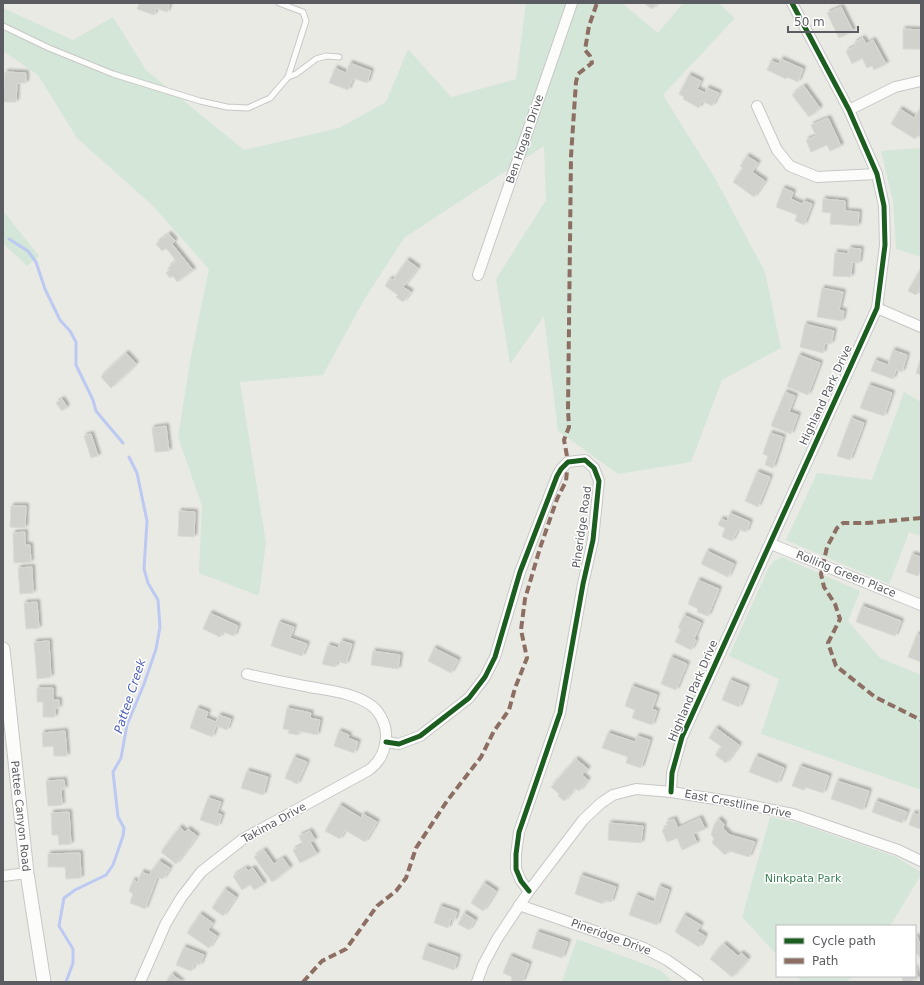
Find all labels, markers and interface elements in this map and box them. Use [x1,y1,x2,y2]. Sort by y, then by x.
scale bar [788,8,858,34]
text: 50 m [794,15,825,29]
street label: Ben Hogan Drive [504,93,546,185]
street label: Highland Park Drive [797,343,855,447]
street label: Pineridge Road [570,485,594,569]
street label: Rolling Green Place [794,548,898,600]
street label: Highland Park Drive [666,638,720,744]
water label: Pattee Creek [111,656,149,735]
street label: Pattee Canyon Road [9,760,33,872]
street label: East Crestline Drive [683,787,793,821]
street label: Takima Drive [239,800,309,846]
park label: Ninkpata Park [765,872,842,885]
street label: Pineridge Drive [569,916,653,958]
legend [776,925,916,977]
text: Cycle path [812,934,876,948]
text: Path [812,954,838,968]

